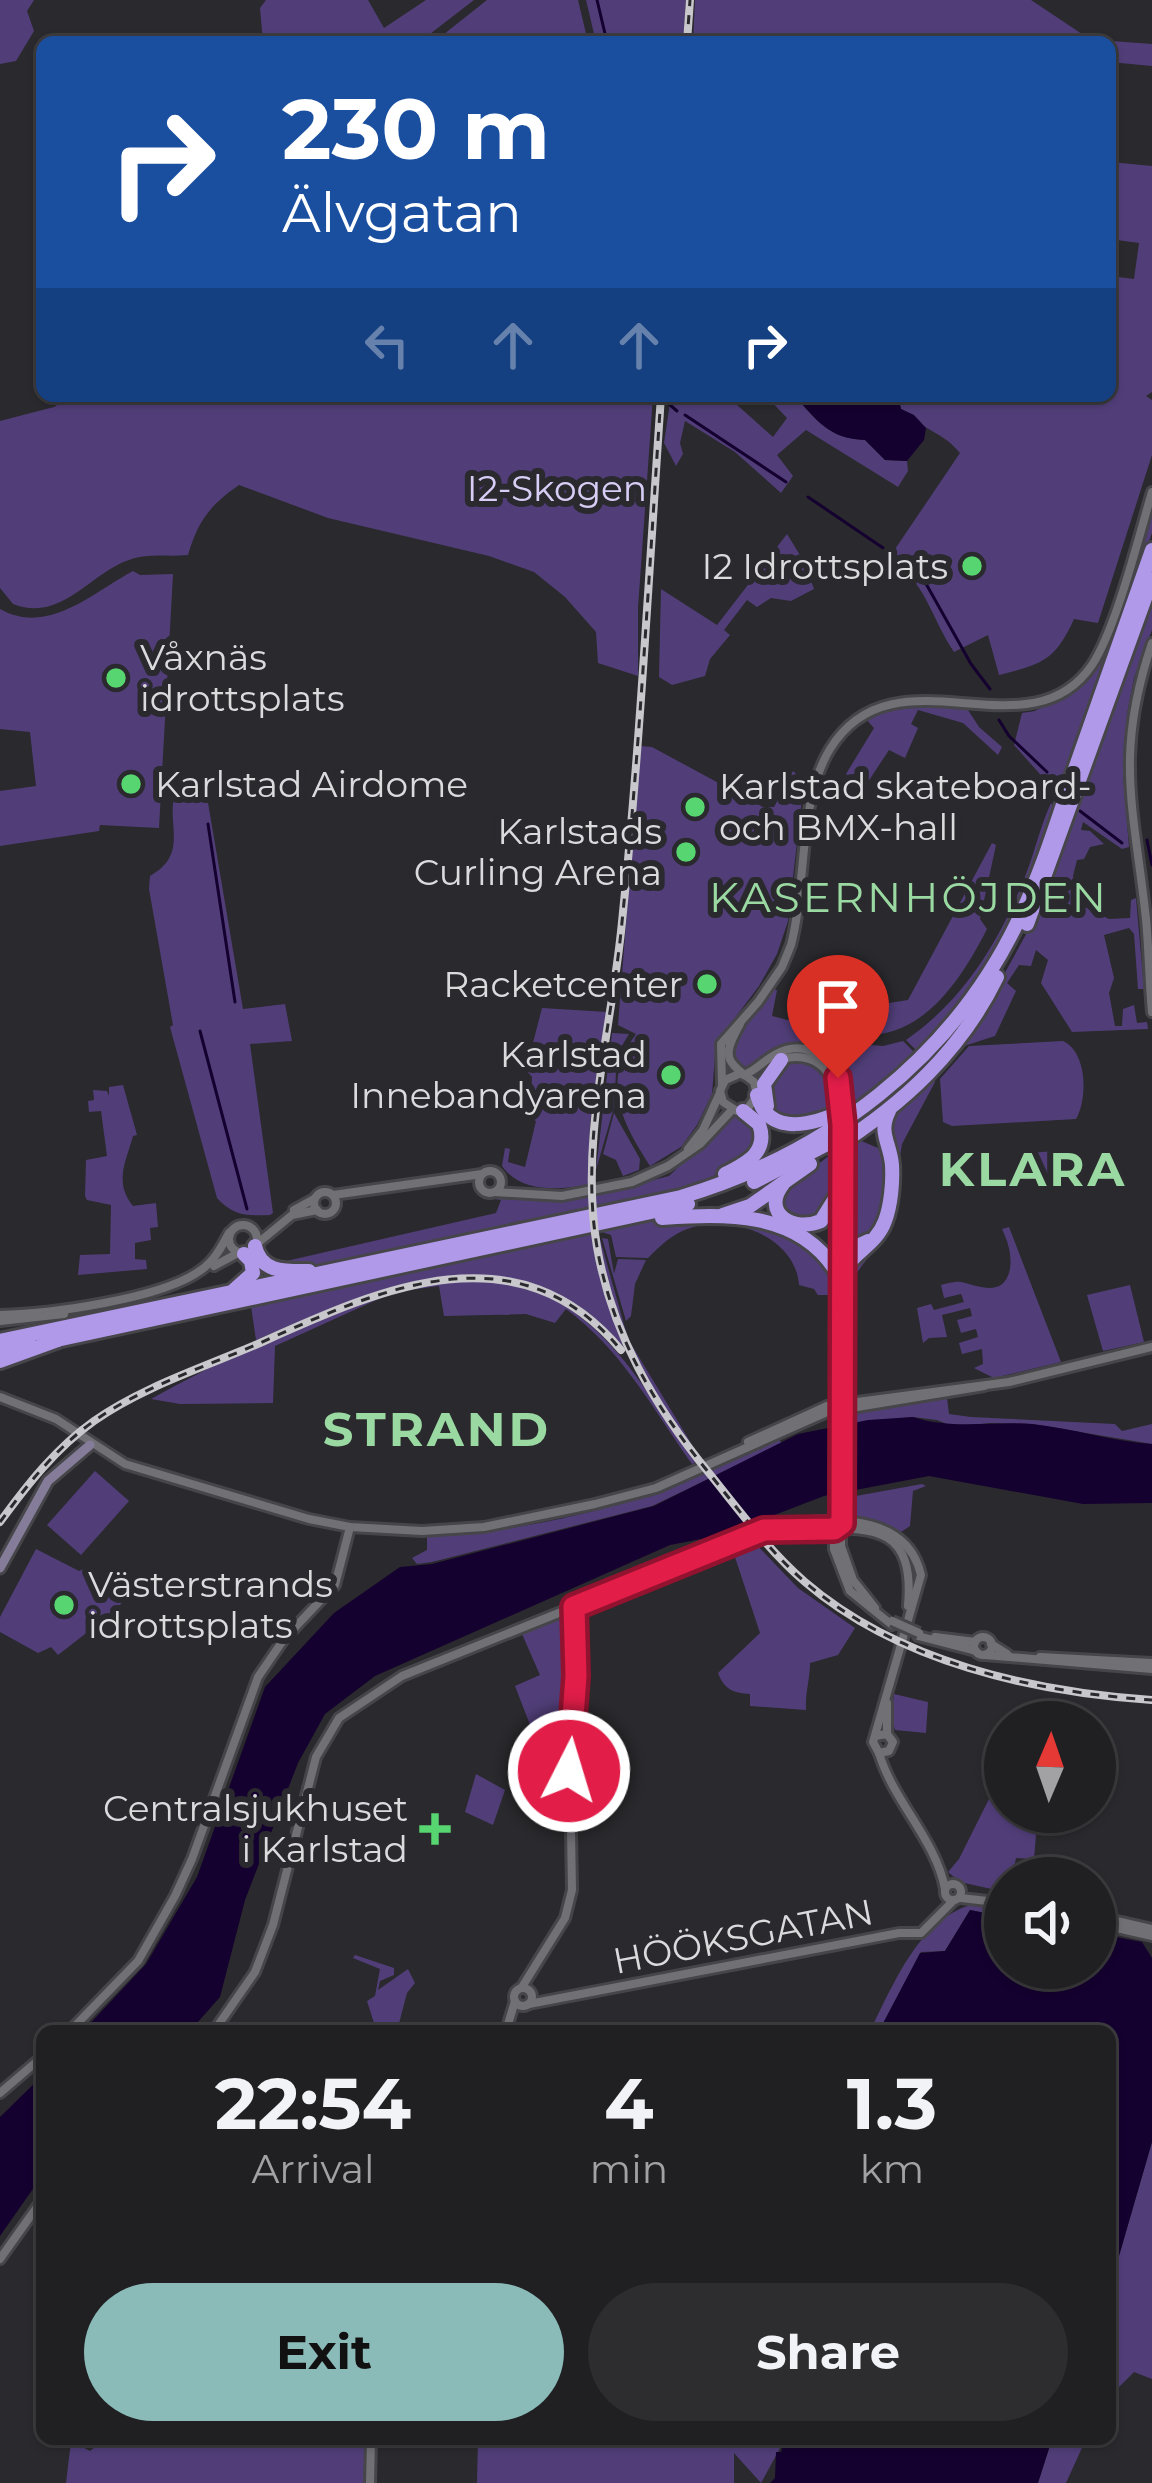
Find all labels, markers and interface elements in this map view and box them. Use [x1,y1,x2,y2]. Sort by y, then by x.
text: 230 m [282,78,550,180]
icon: right [84,84,240,240]
text: Älvgatan [282,180,522,246]
icon: left [354,312,420,378]
icon: ahead [480,312,546,378]
icon: ahead [606,312,672,378]
icon: right [732,312,798,378]
park label: I2-Skogen [467,466,647,510]
place label: I2 Idrottsplats [702,544,948,588]
marker: I2 Idrottsplats [959,553,985,579]
place label: Våxnäs idrottsplats [140,635,344,720]
marker: Våxnäs idrottsplats [103,665,129,691]
place label: Karlstad Airdome [155,762,468,806]
place label: Karlstad skateboard- och BMX-hall [719,764,1092,849]
marker: Karlstad Airdome [118,771,144,797]
marker: Karlstad skateboard- och BMX-hall [682,794,708,820]
place label: Karlstads Curling Arena [414,809,662,894]
marker: Karlstads Curling Arena [673,839,699,865]
district label: KASERNHÖJDEN [709,871,1109,923]
pin [787,955,889,1078]
place label: Racketcenter [443,962,683,1006]
marker: Racketcenter [694,971,720,997]
icon: arrive [805,973,871,1039]
place label: Karlstad Innebandyarena [350,1032,647,1117]
marker: Karlstad Innebandyarena [658,1062,684,1088]
district label: KLARA [939,1140,1127,1198]
district label: STRAND [323,1400,551,1458]
place label: Västerstrands idrottsplats [88,1562,333,1647]
marker: Västerstrands idrottsplats [51,1592,77,1618]
north arrow [984,1701,1116,1833]
map controls [984,1701,1116,1989]
position arrow [506,1708,632,1834]
place label: Centralsjukhuset i Karlstad [103,1786,408,1871]
marker: Centralsjukhuset i Karlstad [419,1813,451,1845]
button: sound [984,1857,1116,1989]
street label: HÖÖKSGATAN [609,1889,877,1983]
text: 22:54 [215,2059,411,2147]
text: 4 [604,2059,654,2147]
text: 1.3 [847,2059,937,2147]
text: Arrival [251,2145,374,2193]
text: min [590,2145,668,2193]
text: km [860,2145,924,2193]
button: Exit [84,2283,564,2421]
button: Share [588,2283,1068,2421]

